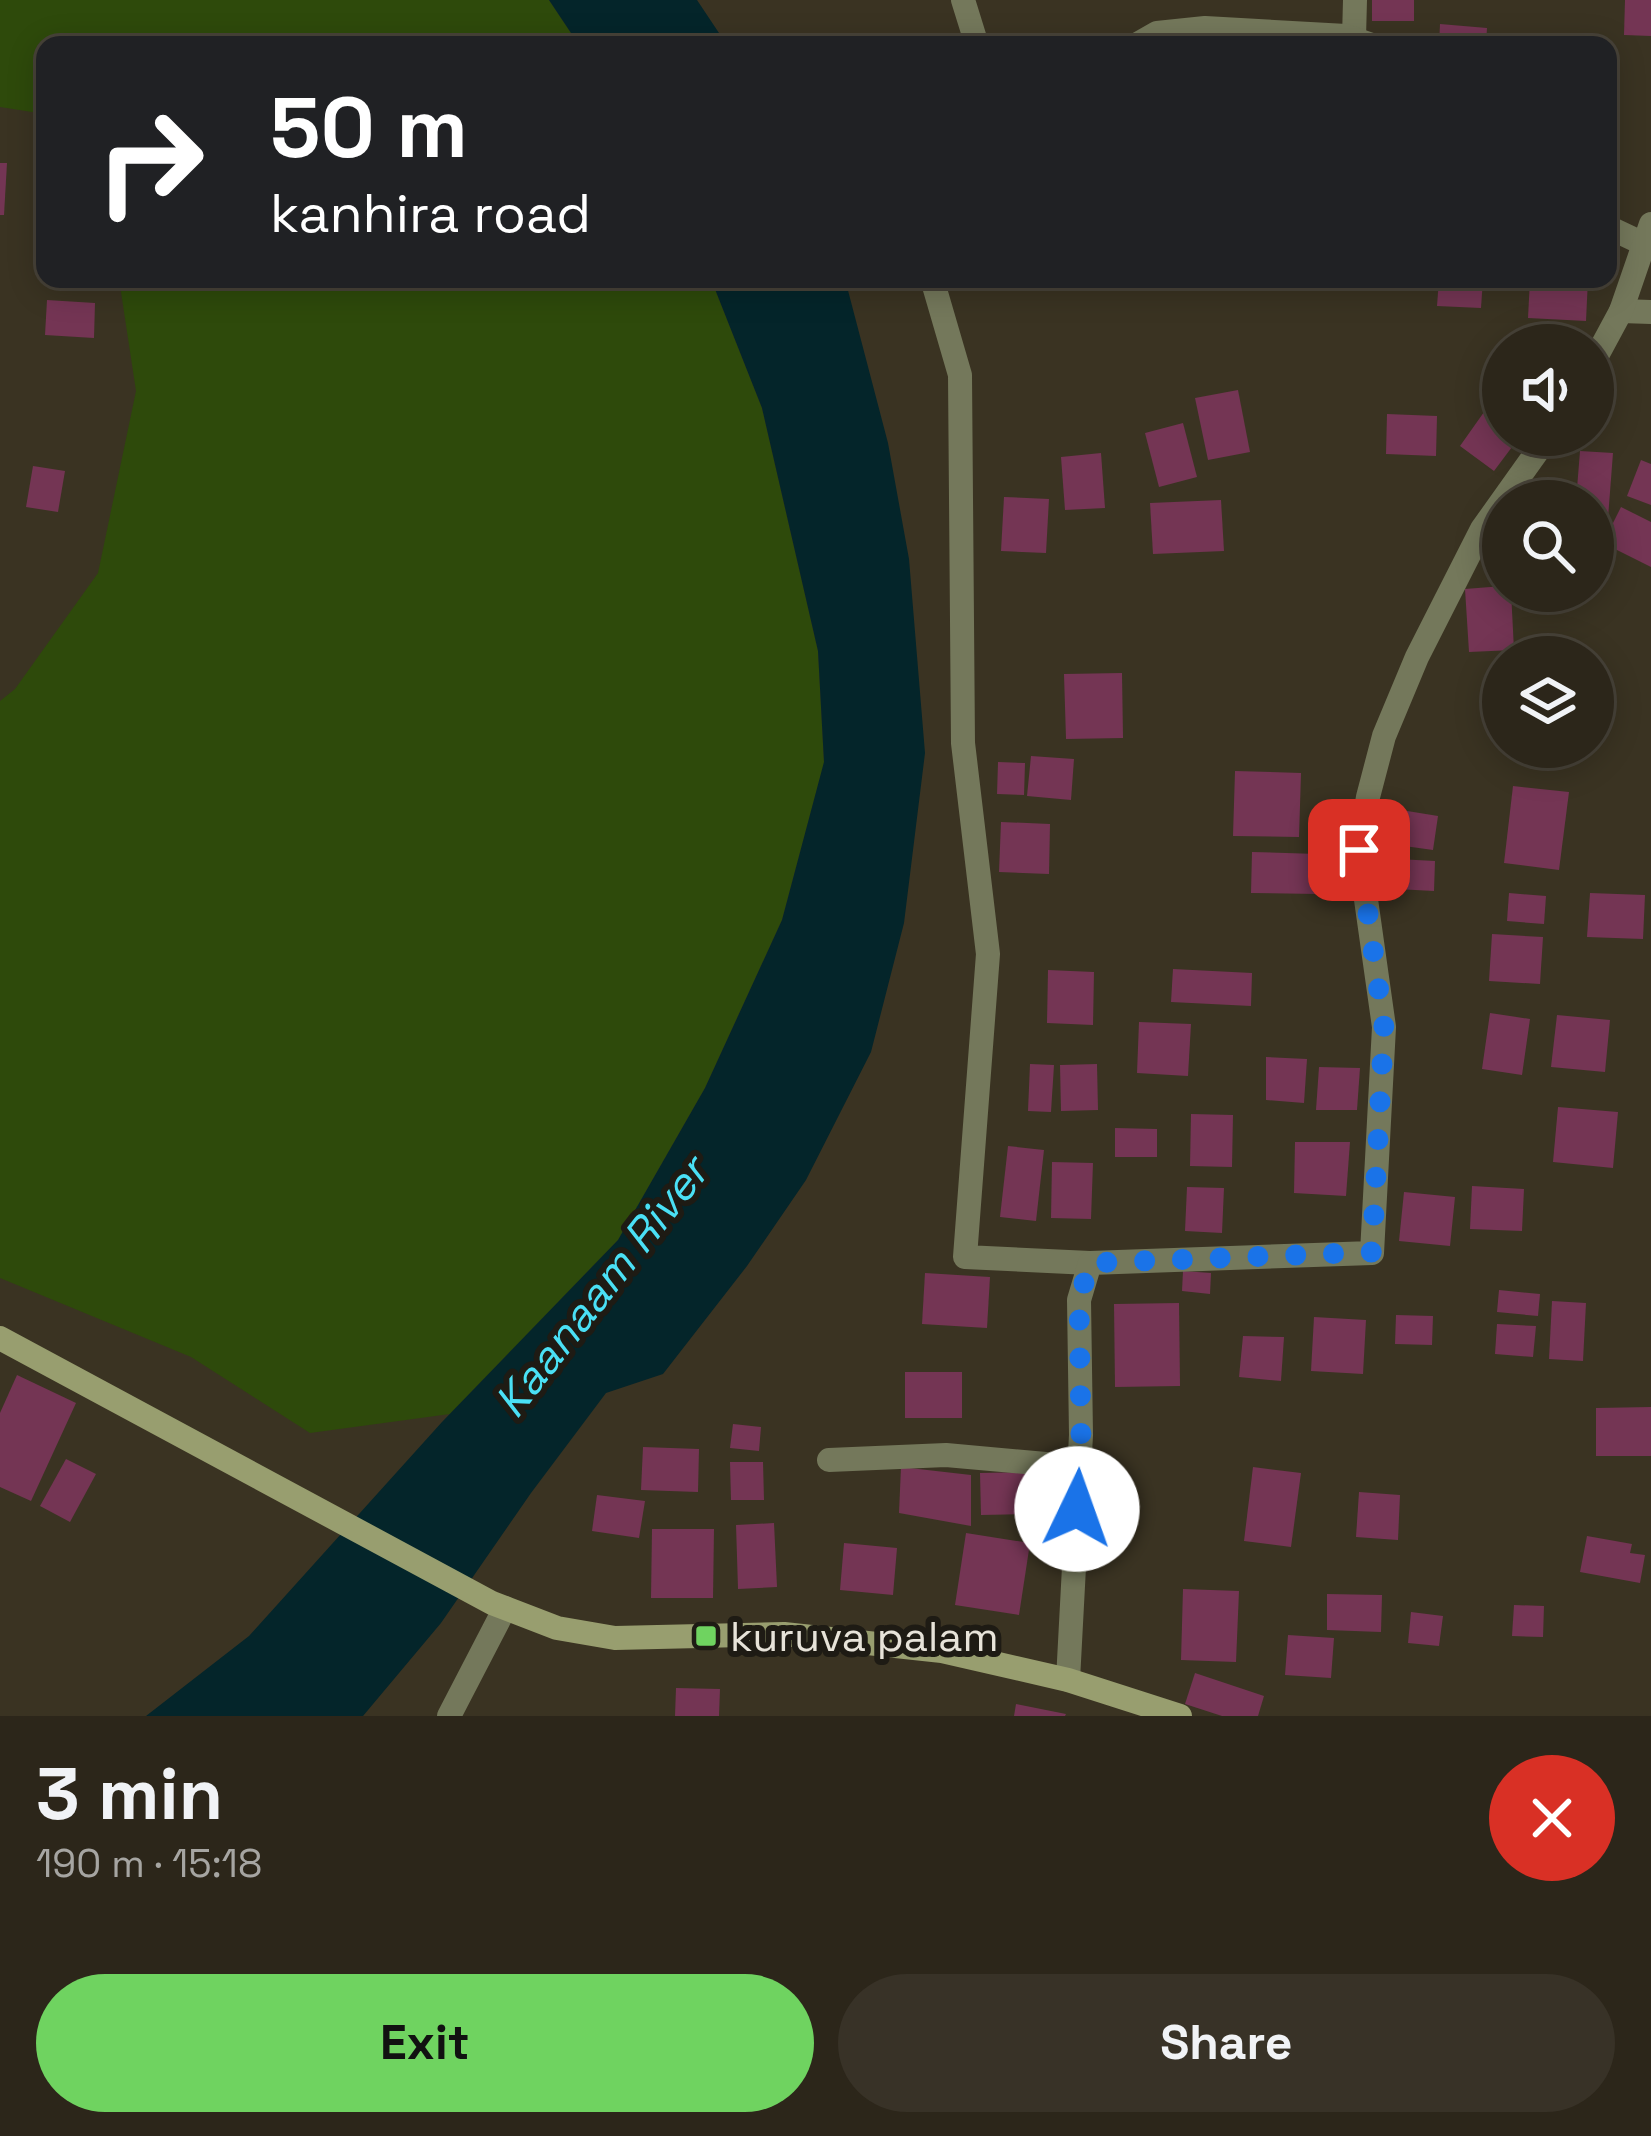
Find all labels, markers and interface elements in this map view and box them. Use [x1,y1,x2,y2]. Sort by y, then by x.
text: 50 m [270,74,468,182]
icon: right [72,84,228,240]
text: kanhira road [270,179,591,248]
map controls [1482,324,1614,768]
button: sound [1482,324,1614,456]
button: search [1482,480,1614,612]
button: layers [1482,636,1614,768]
pin [1308,799,1410,901]
icon: arrive [1326,817,1392,883]
water label: Kaanaam River [482,1142,723,1429]
position arrow [1014,1446,1140,1572]
place label: kuruva palam [730,1610,999,1663]
marker: kuruva palam [693,1623,719,1649]
text: 3 min [36,1748,223,1840]
button: close [1489,1755,1615,1881]
text: 190 m · 15:18 [36,1839,262,1888]
button: Exit [36,1974,814,2112]
button: Share [838,1974,1615,2112]

